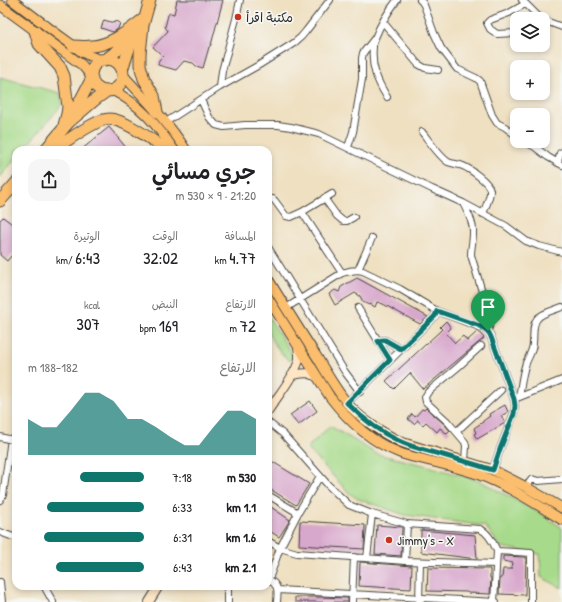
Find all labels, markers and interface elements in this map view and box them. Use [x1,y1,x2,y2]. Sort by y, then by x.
place label: مكتبة اقرأ [246,8,293,26]
marker: مكتبة اقرأ [233,12,243,22]
map controls [510,12,550,148]
button: layers [510,12,550,52]
button: + [510,60,550,100]
button: − [510,108,550,148]
text: جري مسائي [152,156,256,186]
button: share [28,159,70,201]
text: 21:20 · 9 × 530 m [176,186,256,204]
text: الوتيرة [73,229,100,243]
text: الوقت [152,229,178,243]
text: المسافة [225,229,256,243]
text: 6:43 [75,246,100,269]
text: 32:02 [143,246,178,269]
text: 4.77 [229,246,256,269]
text: /km [56,253,75,267]
text: km [215,253,229,267]
pin [471,290,505,331]
icon: arrive [477,296,499,318]
text: النبض [152,297,178,311]
text: الارتفاع [225,297,256,311]
text: kcal [84,298,100,312]
text: 307 [76,312,100,335]
text: 169 [159,314,178,337]
text: 72 [240,314,256,337]
text: bpm [140,321,159,335]
text: m [230,321,240,335]
text: 182–188 m [28,358,78,376]
text: الارتفاع [220,358,256,376]
text: 7:18 [172,468,192,486]
text: 530 m [227,468,256,486]
text: 6:33 [172,498,192,516]
text: 1.1 km [227,498,256,516]
text: 6:31 [173,528,192,546]
text: 1.6 km [226,528,256,546]
place label: Jimmy's - X [397,531,454,549]
marker: Jimmy's - X [384,535,394,545]
text: 6:43 [173,558,192,576]
text: 2.1 km [225,558,256,576]

